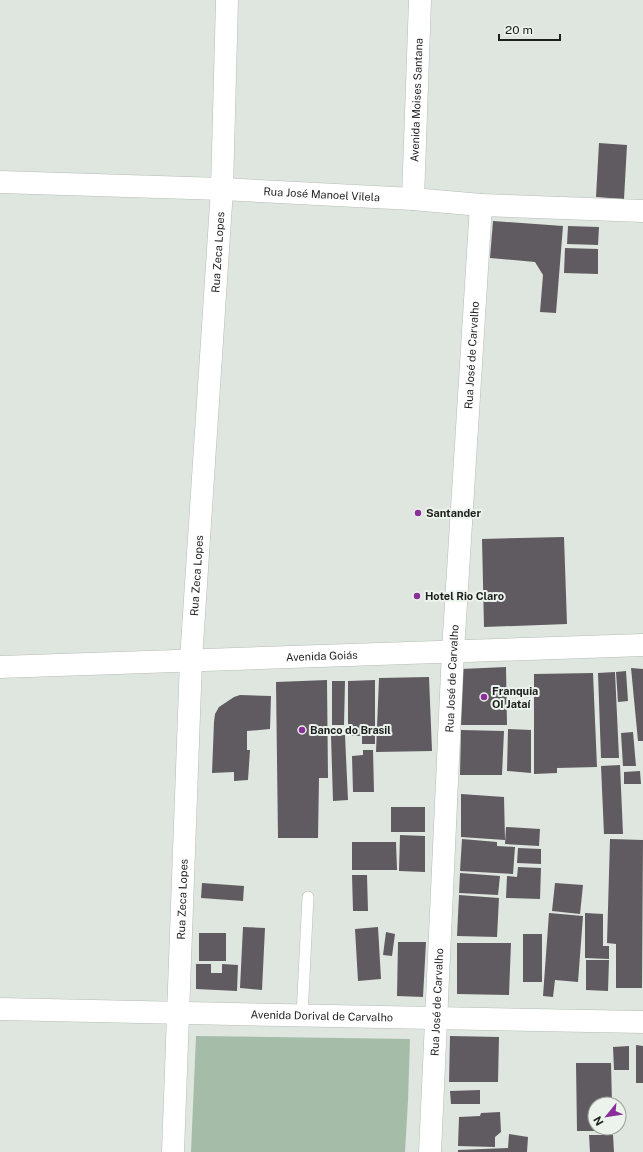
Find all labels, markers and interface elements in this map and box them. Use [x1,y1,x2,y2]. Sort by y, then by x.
scale bar [499,16,560,42]
text: 20 m [505,23,533,37]
street label: Avenida Moises Santana [408,38,425,162]
street label: Rua José Manoel Vilela [263,185,380,203]
street label: Rua Zeca Lopes [209,211,227,293]
street label: Rua José de Carvalho [462,301,481,409]
place label: Santander [426,507,481,519]
marker: Santander [413,508,423,518]
street label: Rua Zeca Lopes [188,534,205,616]
place label: Hotel Rio Claro [425,590,504,602]
marker: Hotel Rio Claro [412,591,422,601]
street label: Rua José de Carvalho [443,624,461,733]
street label: Avenida Goiás [286,649,358,663]
place label: Franquia OI Jataí [492,685,538,710]
marker: Franquia OI Jataí [479,692,489,702]
place label: Banco do Brasil [310,724,391,736]
marker: Banco do Brasil [297,725,307,735]
street label: Rua Zeca Lopes [175,858,190,940]
street label: Rua José de Carvalho [428,948,445,1056]
street label: Avenida Dorival de Carvalho [251,1008,393,1023]
north arrow [587,1096,627,1136]
text: N [591,1114,606,1128]

